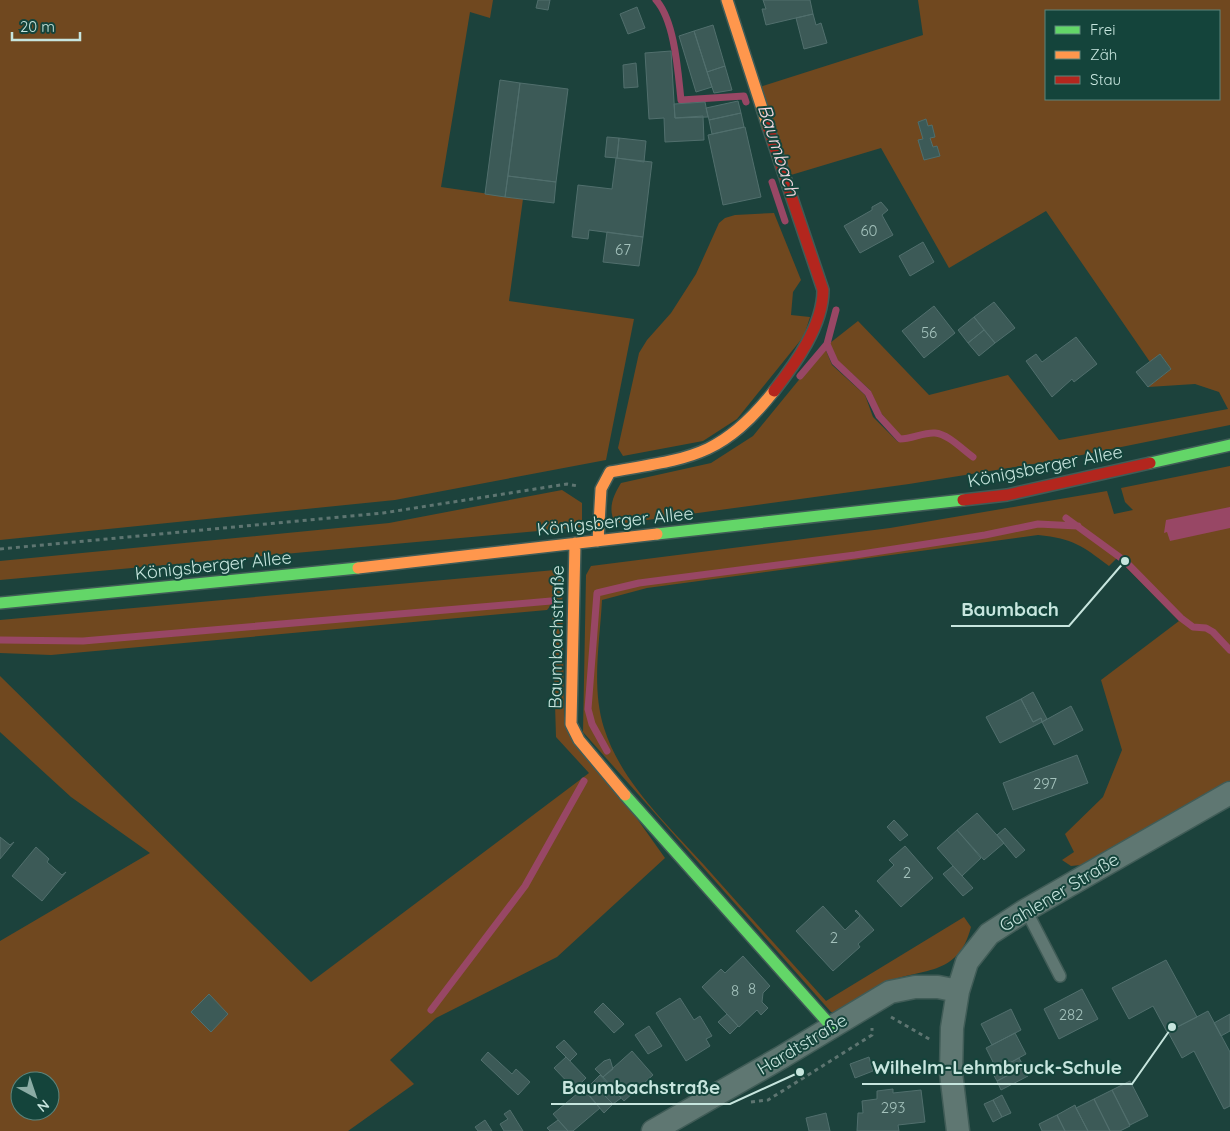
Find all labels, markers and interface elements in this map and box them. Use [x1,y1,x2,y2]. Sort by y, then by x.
scale bar [12,10,80,42]
legend [1045,10,1220,100]
text: 20 m [20,17,55,36]
text: Frei [1090,20,1116,39]
text: Zäh [1090,45,1117,64]
text: Stau [1090,70,1121,89]
water label: Baumbach [753,101,806,200]
house number: 60 [861,221,878,240]
house number: 67 [615,240,631,259]
house number: 56 [921,323,937,342]
street label: Königsberger Allee [966,440,1124,492]
street label: Königsberger Allee [535,501,695,541]
street label: Königsberger Allee [133,545,293,585]
street label: Baumbachstraße [543,565,569,709]
callout: Baumbach [951,592,1069,626]
text: Baumbach [961,597,1059,621]
house number: 297 [1033,774,1057,793]
street label: Gahlener Straße [995,847,1123,937]
house number: 2 [903,863,911,882]
house number: 2 [830,928,838,947]
house number: 8 [748,979,756,998]
house number: 8 [731,981,739,1000]
house number: 282 [1059,1005,1083,1024]
street label: Hardtstraße [753,1008,851,1080]
callout: Wilhelm-Lehmbruck-Schule [862,1050,1132,1084]
text: Wilhelm-Lehmbruck-Schule [872,1055,1122,1079]
callout: Baumbachstraße [551,1070,730,1104]
north arrow [10,1071,60,1121]
text: Baumbachstraße [562,1075,720,1099]
text: N [34,1096,53,1116]
house number: 293 [881,1098,905,1117]

